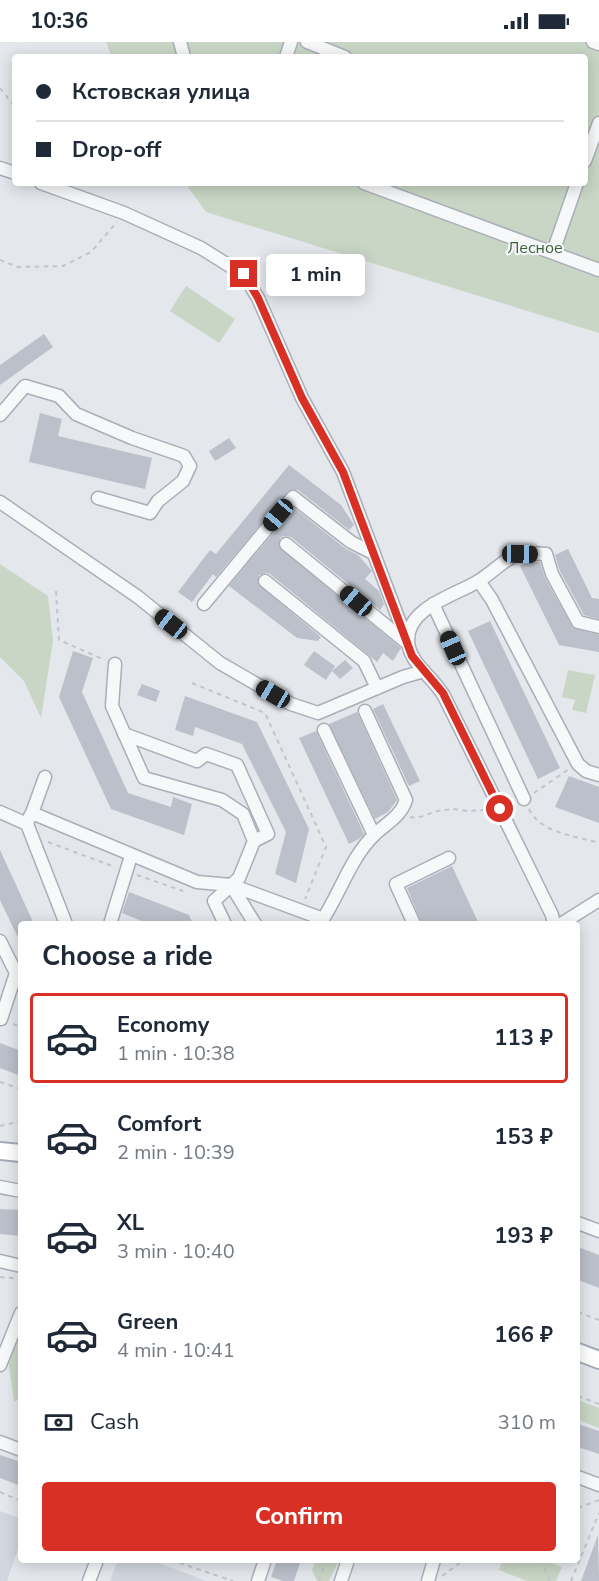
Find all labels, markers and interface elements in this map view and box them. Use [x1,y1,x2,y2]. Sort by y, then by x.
text: 10:36 [30,6,88,36]
text: Кстовская улица [72,77,250,107]
text: Drop-off [72,135,161,165]
park label: Лесное [507,237,563,259]
callout: 1 min [265,253,364,295]
route end [230,260,257,287]
text: 1 min [290,261,341,288]
car [260,495,296,535]
car [502,545,538,563]
car [336,583,376,619]
car [151,606,191,642]
car [437,628,469,668]
car [253,677,293,711]
route start [486,795,513,822]
text: Choose a ride [42,938,213,975]
text: Economy [117,1010,209,1040]
icon: car [45,1011,99,1065]
text: 113 ₽ [494,1023,553,1053]
text: 1 min · 10:38 [117,1040,235,1067]
text: Comfort [117,1109,201,1139]
icon: car [45,1110,99,1164]
text: 153 ₽ [494,1122,553,1152]
text: 2 min · 10:39 [117,1139,235,1166]
text: XL [117,1208,144,1238]
icon: car [45,1209,99,1263]
text: 193 ₽ [494,1221,553,1251]
text: 3 min · 10:40 [117,1238,235,1265]
text: Green [117,1307,178,1337]
icon: car [45,1308,99,1362]
text: 166 ₽ [494,1320,553,1350]
text: 4 min · 10:41 [117,1337,235,1364]
icon: cash [42,1406,75,1439]
text: Cash [90,1407,139,1437]
text: 310 m [498,1409,556,1436]
button: Confirm [42,1482,556,1551]

